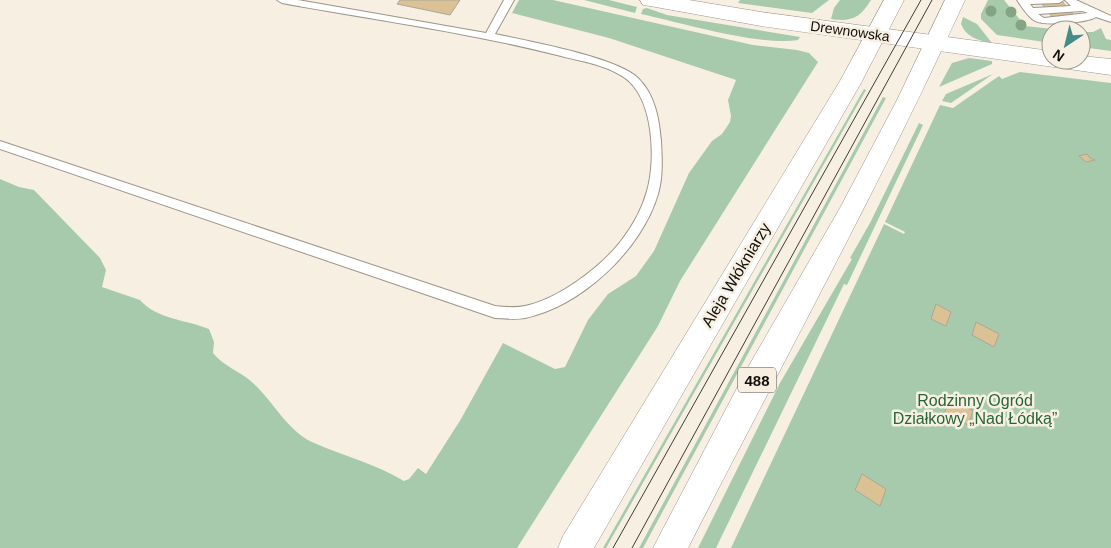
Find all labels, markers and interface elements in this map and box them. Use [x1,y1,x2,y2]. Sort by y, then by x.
street label: Drewnowska [809,18,891,45]
north arrow [1041,20,1091,70]
text: N [1050,46,1067,65]
street label: Aleja Włókniarzy [698,220,774,330]
road number: 488 [738,368,776,392]
park label: Rodzinny Ogród Działkowy „Nad Łódką” [893,392,1057,427]

